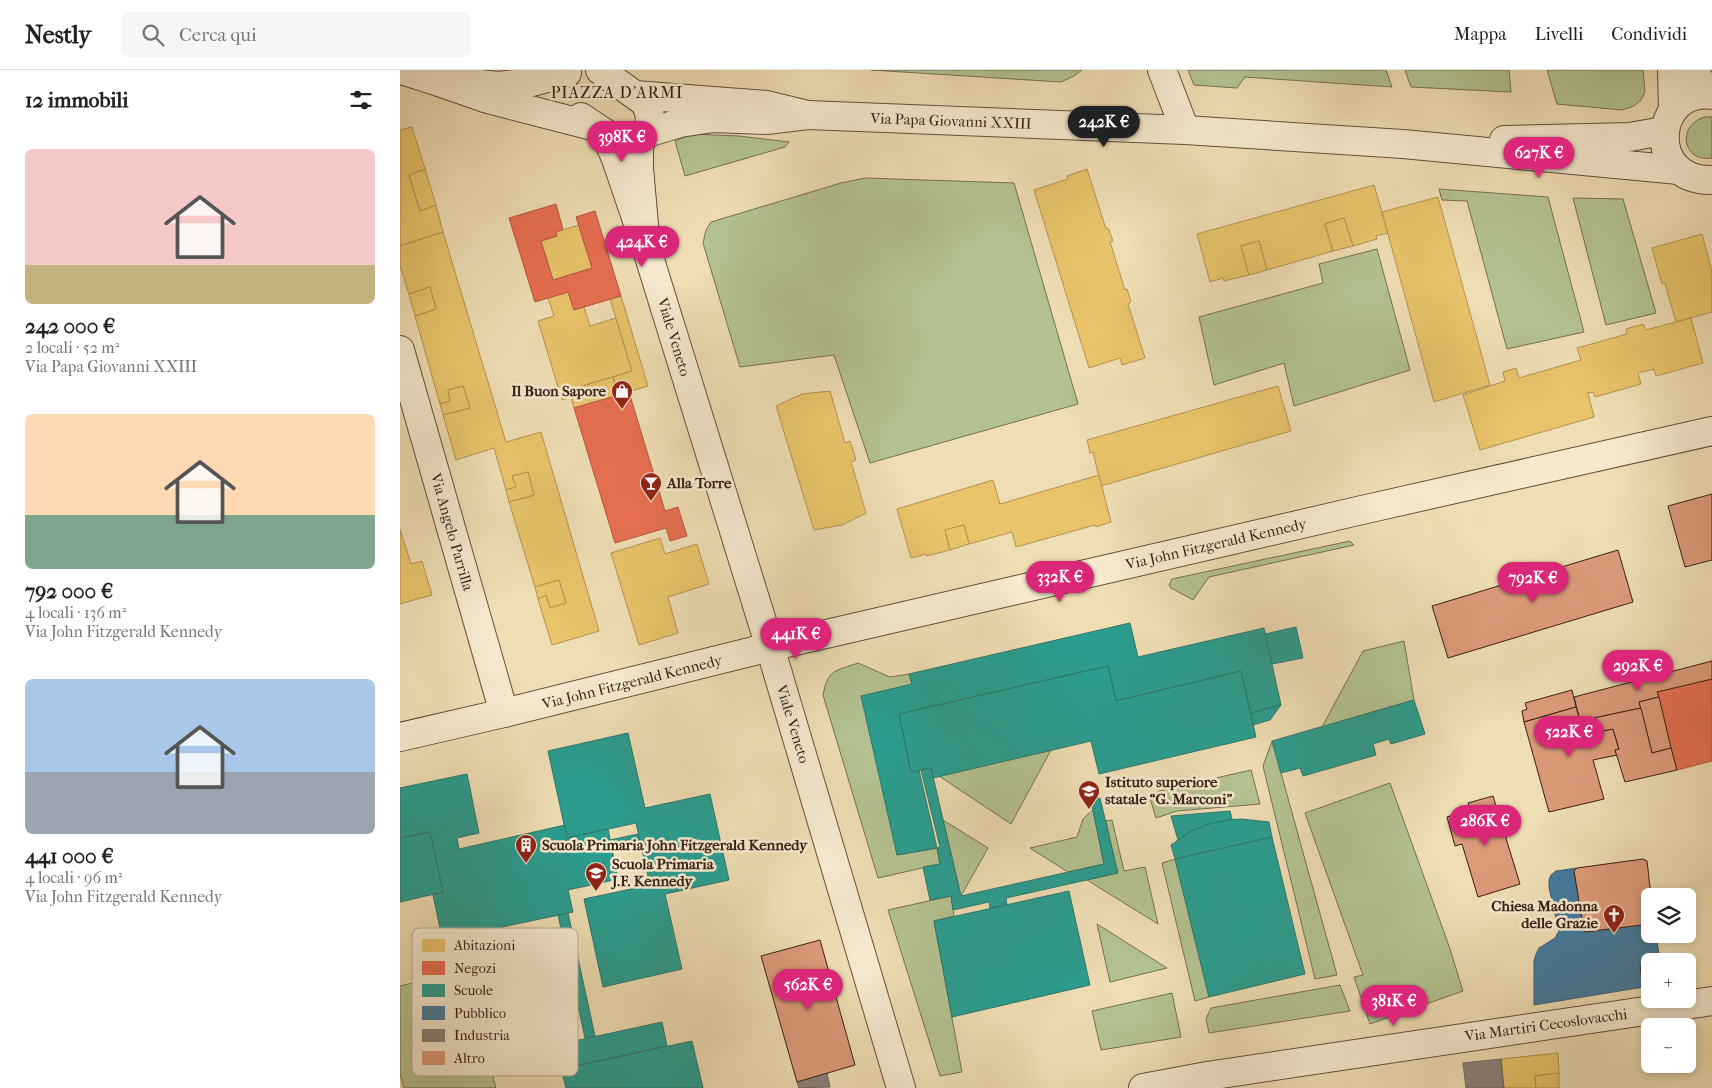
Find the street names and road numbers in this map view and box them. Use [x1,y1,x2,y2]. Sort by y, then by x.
street label: Via Papa Giovanni XXIII [869,109,1032,133]
street label: Viale Veneto [653,295,695,379]
street label: Via Angelo Parrilla [426,470,478,594]
street label: Via John Fitzgerald Kennedy [1123,514,1309,574]
street label: Via John Fitzgerald Kennedy [539,651,725,713]
street label: Viale Veneto [772,682,814,766]
street label: Via Martiri Cecoslovacchi [1462,1005,1629,1045]

